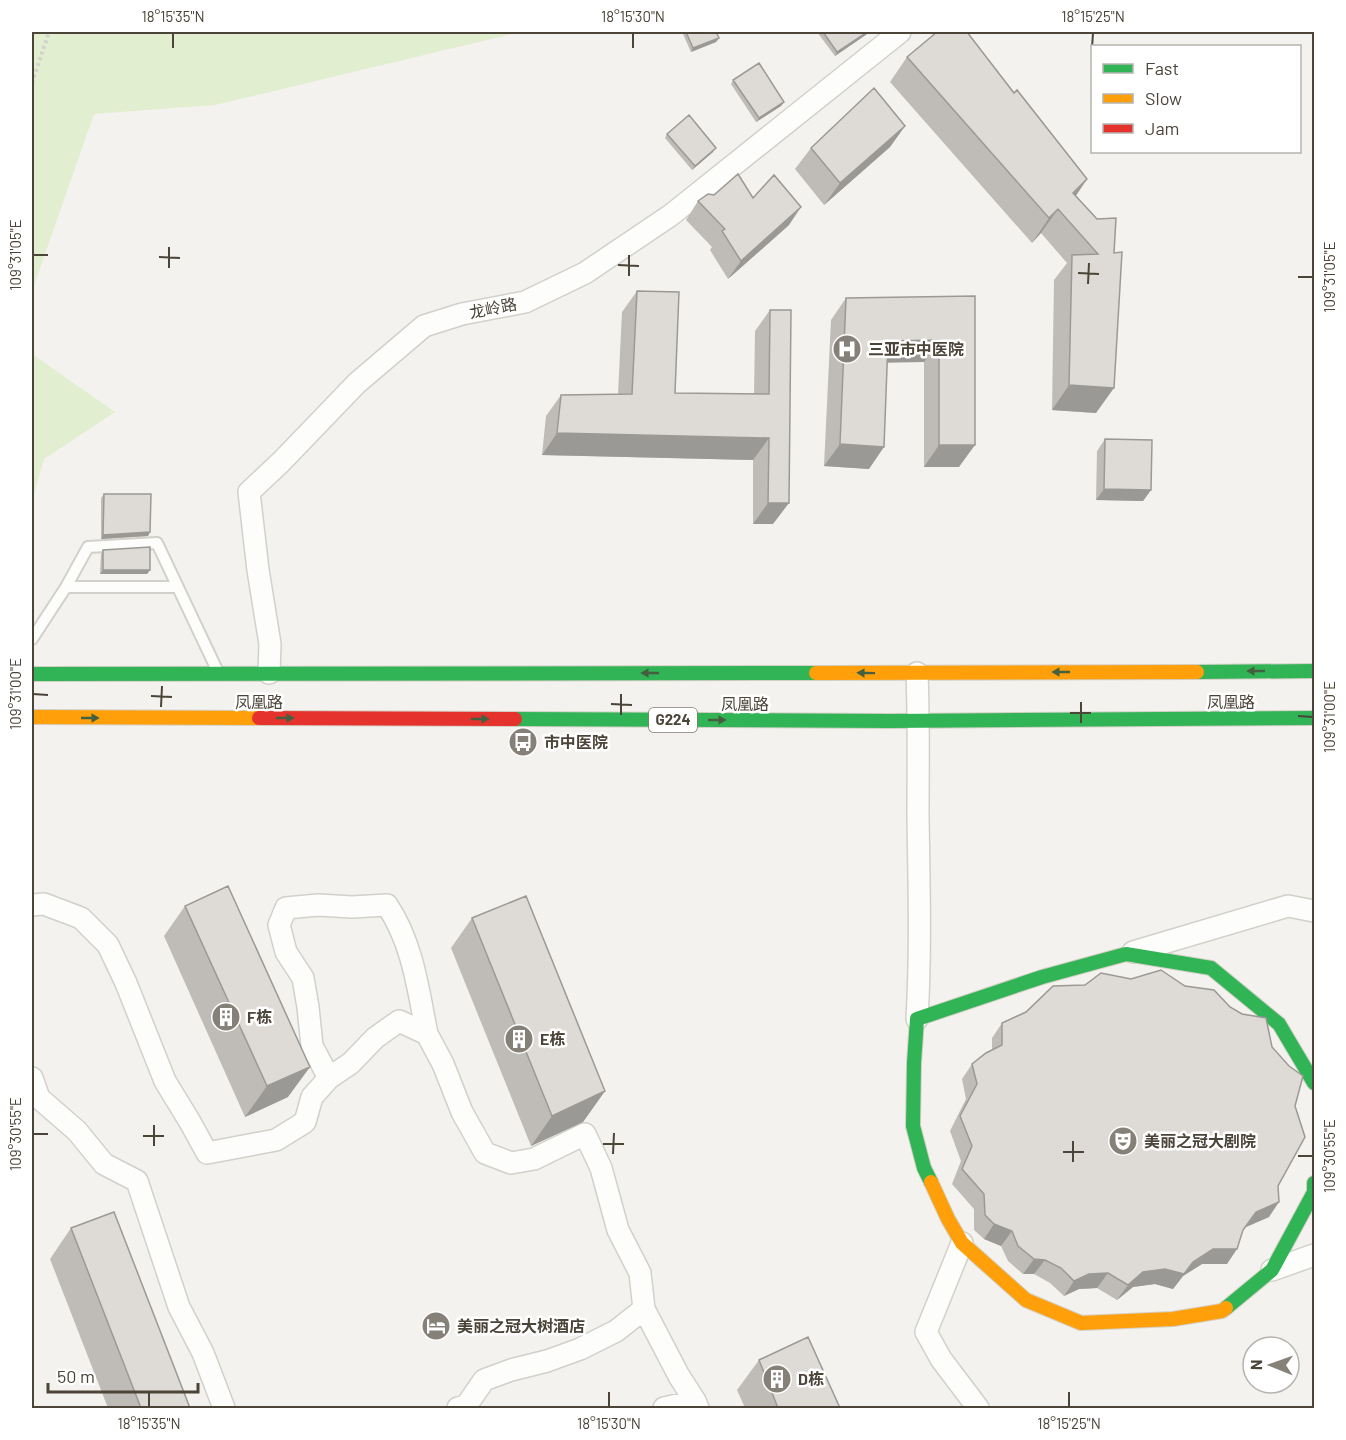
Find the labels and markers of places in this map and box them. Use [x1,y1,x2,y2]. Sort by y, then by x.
hospital icon: 三亚市中医院 [831,333,863,365]
place label: 三亚市中医院 [868,339,964,358]
bus stop icon: 市中医院 [507,726,539,758]
place label: 市中医院 [544,732,608,751]
building icon: F栋 [210,1001,242,1033]
place label: F栋 [247,1007,272,1026]
building icon: E栋 [503,1023,535,1055]
place label: E栋 [540,1029,565,1048]
theatre icon: 美丽之冠大剧院 [1107,1125,1139,1157]
place label: 美丽之冠大剧院 [1144,1131,1256,1150]
hotel icon: 美丽之冠大树酒店 [420,1310,452,1342]
place label: 美丽之冠大树酒店 [457,1316,585,1335]
building icon: D栋 [761,1363,793,1395]
place label: D栋 [798,1369,824,1388]

